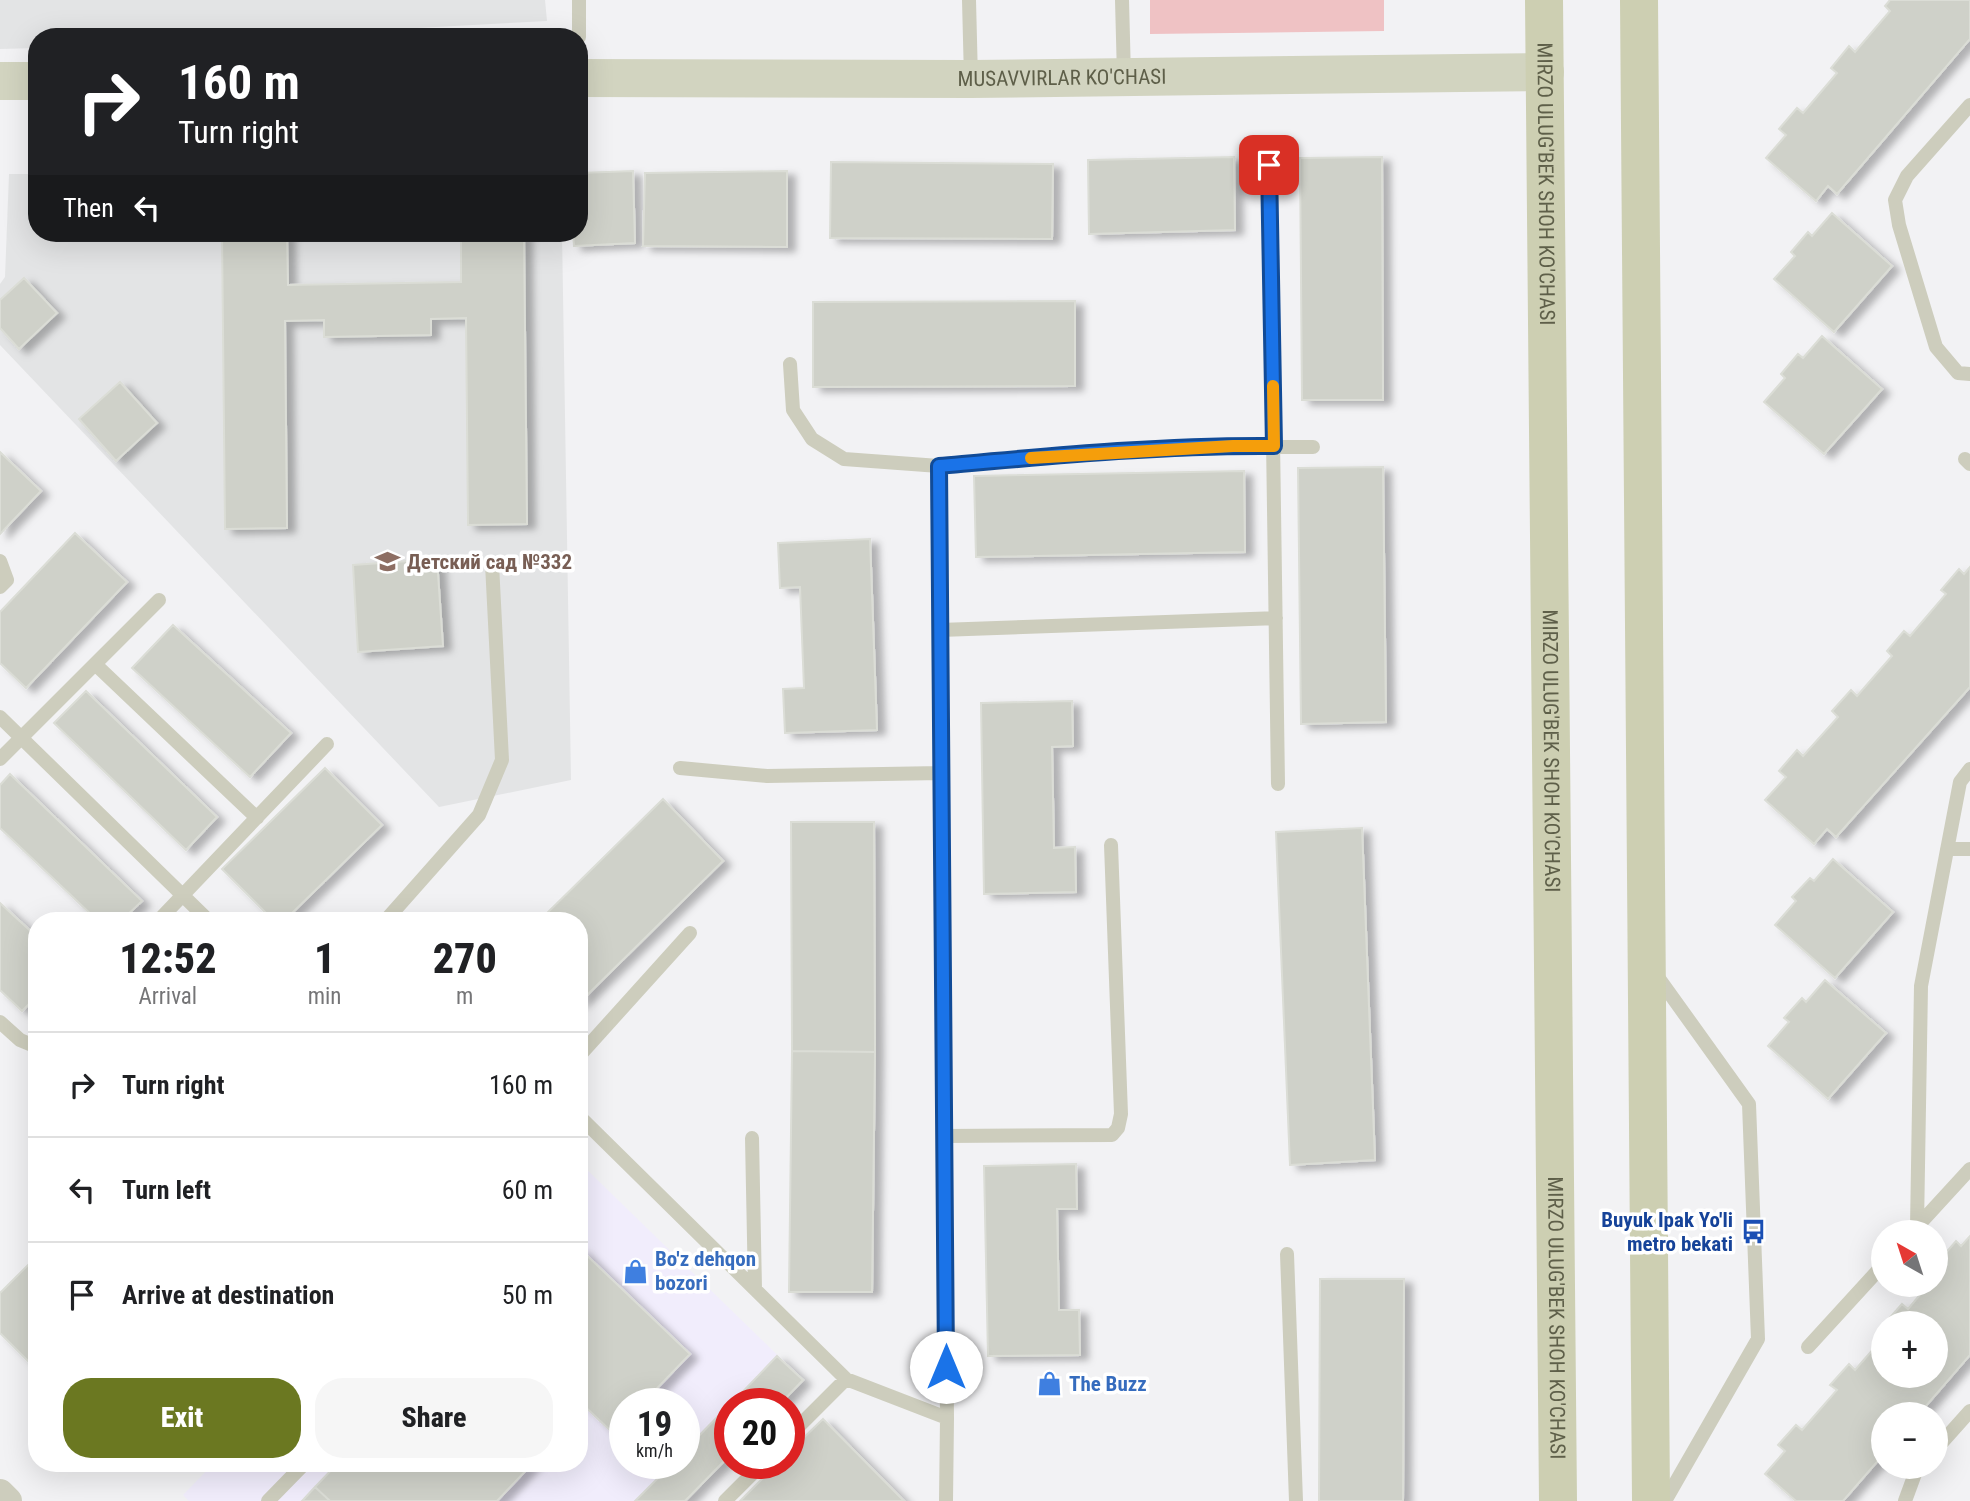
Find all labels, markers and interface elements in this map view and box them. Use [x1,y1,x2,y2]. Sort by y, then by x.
street label: MIRZO ULUG'BEK SHOH KO'CHASI [1532,42,1559,326]
text: 160 m [178,54,300,111]
icon: right [63,56,154,147]
street label: MUSAVVIRLAR KO'CHASI [958,65,1167,91]
text: Turn right [178,113,299,151]
pin [1239,135,1299,195]
icon: arrive [1250,146,1288,184]
icon: left [128,189,166,227]
text: Then [63,193,114,223]
school or university icon: Детский сад №332 [373,548,401,576]
place label: Детский сад №332 [407,550,572,574]
street label: MIRZO ULUG'BEK SHOH KO'CHASI [1538,609,1564,893]
text: 12:52 [119,934,216,983]
text: 1 [314,934,335,983]
text: 270 [433,934,497,983]
text: Arrival [139,983,197,1010]
text: min [308,983,341,1010]
text: m [456,983,473,1010]
icon: right [63,1066,101,1104]
text: Turn right [122,1070,224,1100]
text: 160 m [489,1070,553,1100]
icon: left [63,1171,101,1209]
text: Turn left [122,1175,211,1205]
text: 60 m [502,1175,553,1205]
street label: MIRZO ULUG'BEK SHOH KO'CHASI [1543,1176,1570,1460]
place label: Buyuk Ipak Yo'li metro bekati [1601,1208,1733,1256]
bus stop icon: Buyuk Ipak Yo'li metro bekati [1739,1218,1767,1246]
north arrow [1871,1220,1948,1297]
map controls [1871,1220,1948,1479]
place label: Bo'z dehqon bozori [655,1247,756,1295]
shop icon: Bo'z dehqon bozori [621,1257,649,1285]
icon: arrive [63,1276,101,1314]
text: Arrive at destination [122,1280,334,1310]
text: 50 m [502,1280,553,1310]
button: + [1871,1311,1948,1388]
position arrow [909,1330,983,1404]
shop icon: The Buzz [1035,1370,1063,1398]
place label: The Buzz [1069,1372,1147,1396]
button: Exit [63,1378,301,1458]
button: Share [315,1378,553,1458]
speed limit sign: 20 [714,1388,805,1479]
button: − [1871,1402,1948,1479]
text: 19 [637,1404,672,1445]
text: km/h [636,1440,673,1461]

